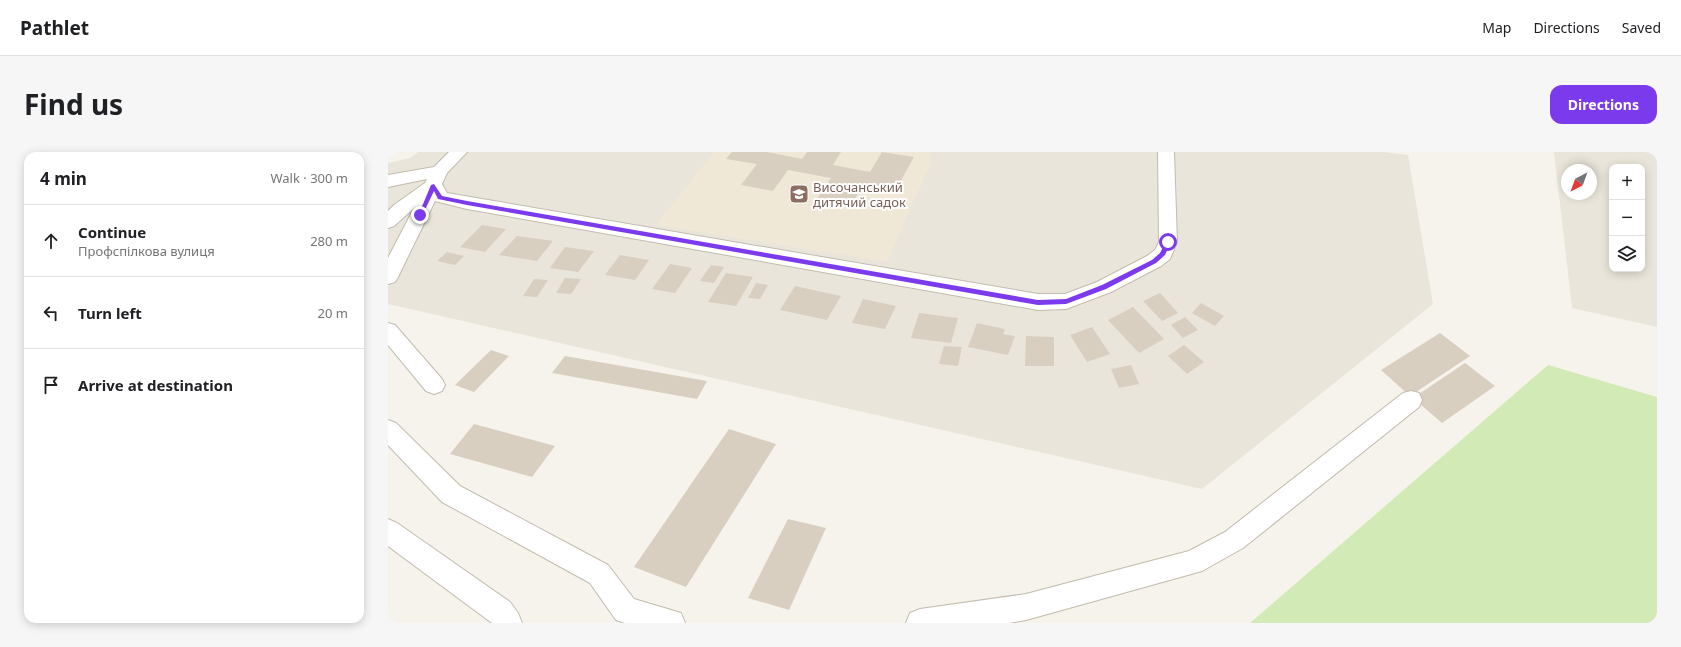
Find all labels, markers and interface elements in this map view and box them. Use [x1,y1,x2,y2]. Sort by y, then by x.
text: Pathlet [20,15,89,41]
text: Map [1482,18,1511,37]
text: Directions [1533,18,1600,37]
text: Saved [1622,18,1661,37]
text: Find us [24,85,123,123]
button: Directions [1550,85,1657,124]
north arrow [1561,164,1597,200]
map controls [1609,164,1645,272]
button: + [1609,164,1645,200]
text: 4 min [40,167,87,190]
text: Walk · 300 m [270,169,348,187]
place label: Височанський дитячий садок [813,178,906,211]
school or university icon: Височанський дитячий садок [788,183,810,205]
button: − [1609,200,1645,236]
route end [411,206,429,224]
text: Continue [78,222,146,242]
icon: ahead [40,230,62,252]
text: 280 m [310,232,348,250]
route start [1159,233,1177,251]
button: layers [1609,236,1645,272]
text: Профспілкова вулиця [78,242,215,260]
icon: left [40,302,62,324]
text: Turn left [78,303,142,323]
text: 20 m [318,304,348,322]
icon: arrive [40,374,62,396]
text: Arrive at destination [78,375,233,395]

